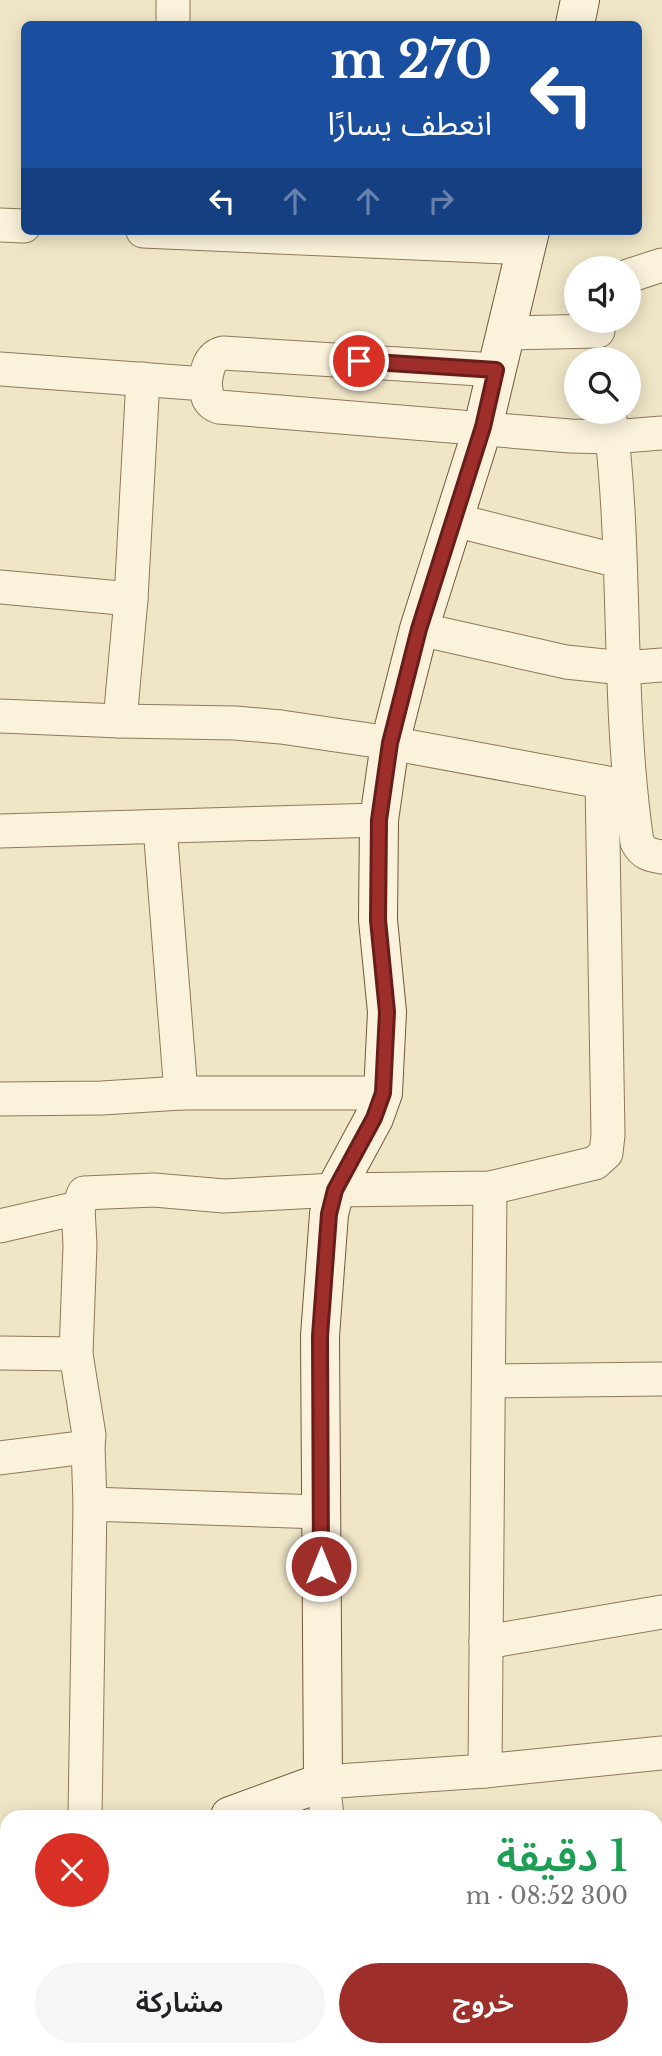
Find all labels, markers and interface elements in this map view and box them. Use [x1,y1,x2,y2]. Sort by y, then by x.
text: 270 m [331,30,492,91]
icon: left [516,49,607,140]
text: انعطف يسارًا [327,104,492,144]
icon: left [203,182,241,220]
icon: ahead [276,182,314,220]
icon: ahead [349,182,387,220]
icon: right [422,182,460,220]
map controls [564,256,641,424]
button: sound [564,256,641,333]
pin [329,331,389,391]
icon: arrive [340,342,378,380]
button: search [564,347,641,424]
position arrow [284,1529,358,1603]
text: 1 دقيقة [496,1830,628,1882]
button: close [35,1833,109,1907]
text: 300 m · 08:52 [466,1882,628,1910]
button: مشاركة [35,1963,325,2043]
button: خروج [339,1963,628,2043]

